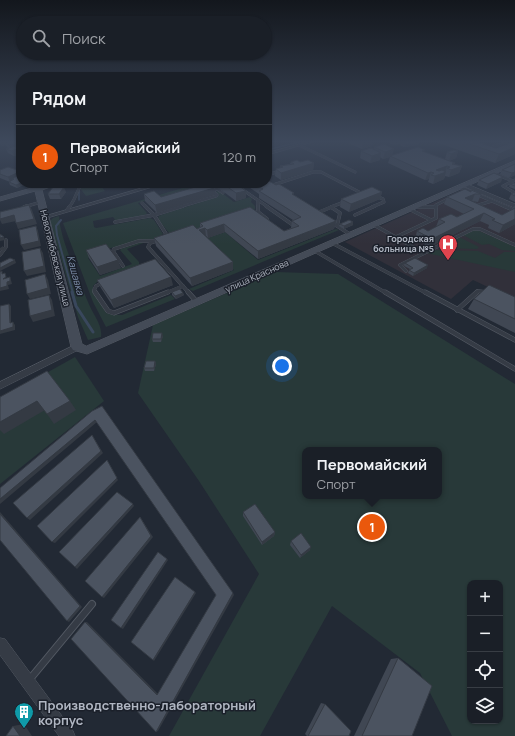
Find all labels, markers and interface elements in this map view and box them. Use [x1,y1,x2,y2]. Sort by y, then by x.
search box [16,16,272,60]
icon: search [30,27,52,49]
text: Поиск [62,28,106,49]
text: Рядом [32,87,86,110]
text: Первомайский [70,137,180,158]
text: 1 [42,148,48,166]
text: 120 m [222,148,256,166]
text: Спорт [70,158,109,176]
street label: Новотамбовская улица [37,208,74,308]
place label: Городская больница №5 [373,232,434,255]
hospital icon: Городская больница №5 [437,233,459,261]
water label: Кашавка [64,254,88,297]
street label: улица Краснова [223,256,291,295]
your location [272,356,292,376]
popup [302,447,442,499]
text: Первомайский [317,454,427,475]
text: Спорт [317,475,356,493]
pin: 1 [359,512,385,542]
map controls [467,580,503,724]
button: + [467,580,503,616]
button: − [467,616,503,652]
button: locate [467,652,503,688]
button: layers [467,688,503,724]
place label: Производственно-лабораторный корпус [38,696,256,729]
building icon: Производственно-лабораторный корпус [13,701,35,729]

